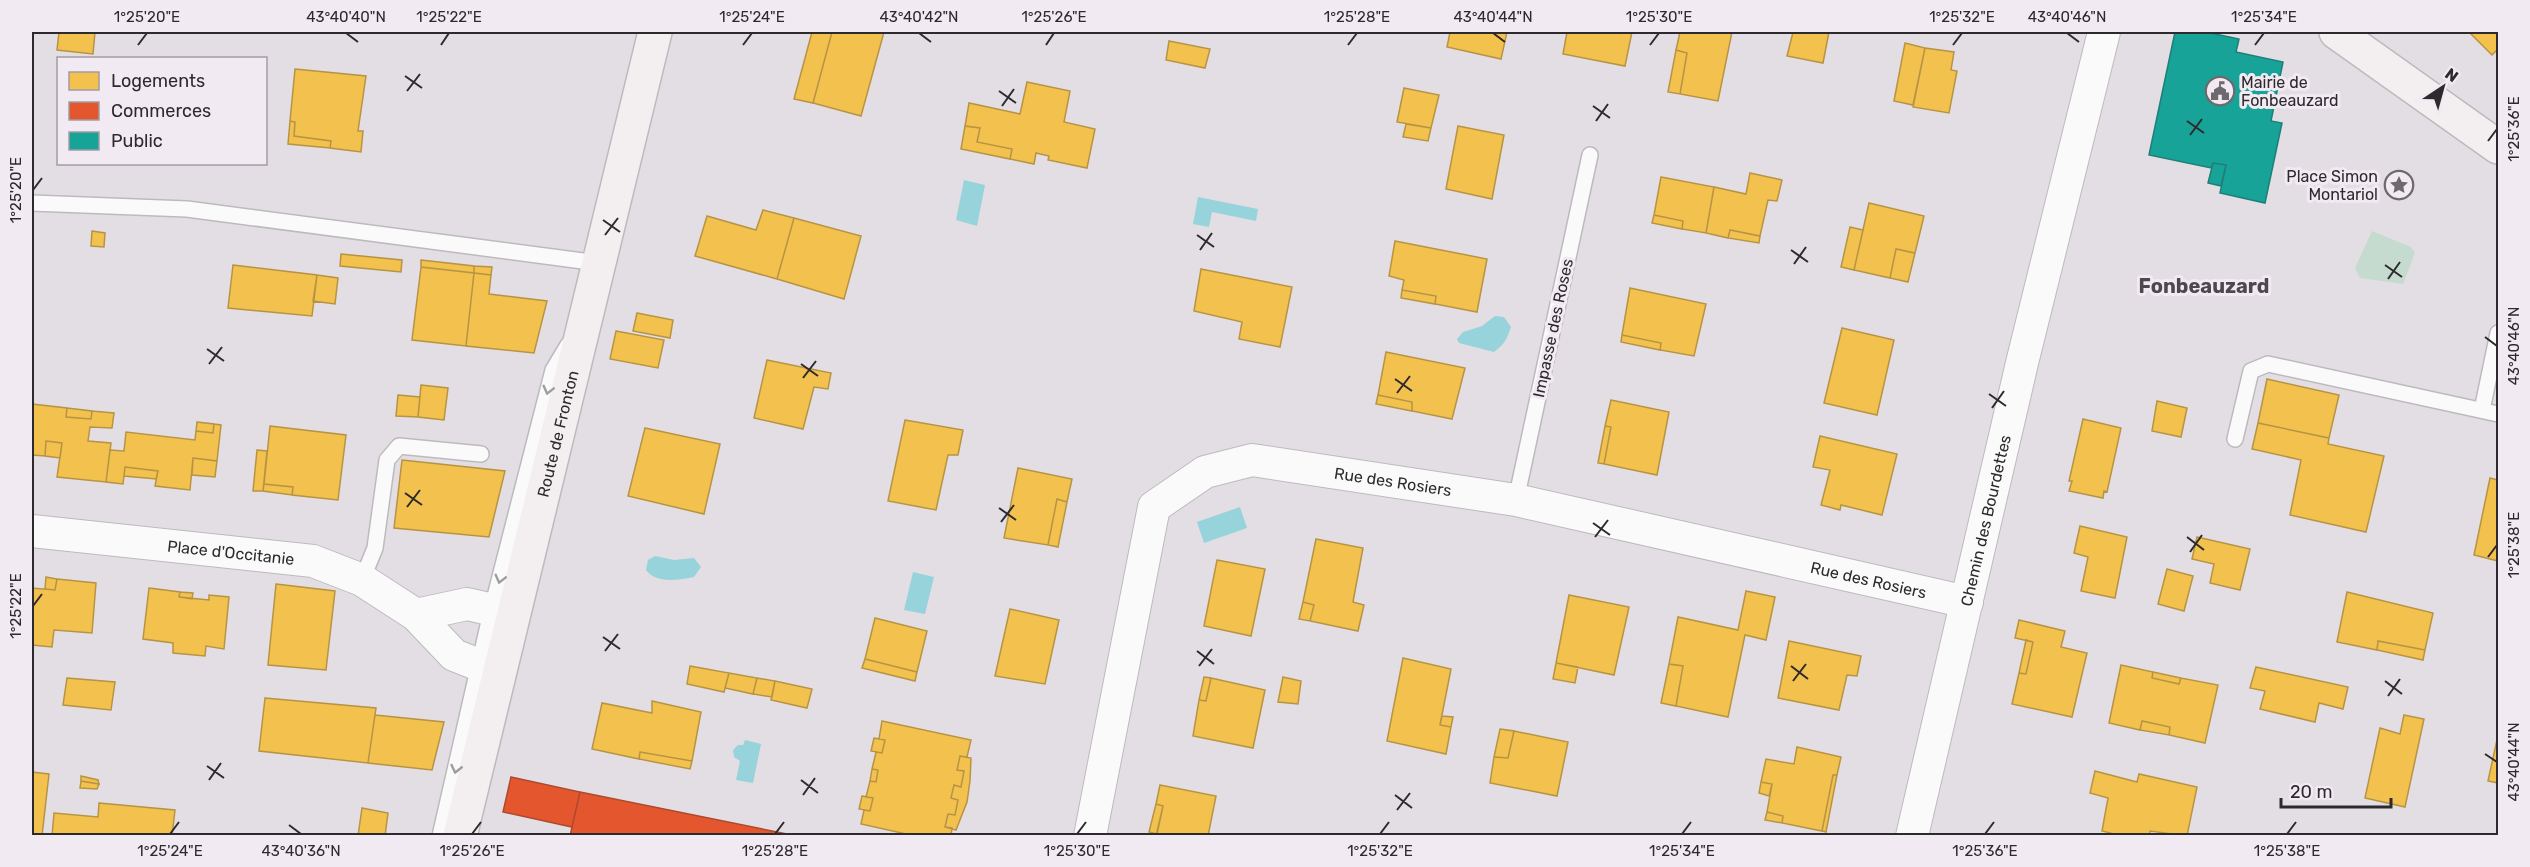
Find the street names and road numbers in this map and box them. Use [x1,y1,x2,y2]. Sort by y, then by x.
street label: Impasse des Roses [1529,257,1577,399]
street label: Route de Fronton [533,368,582,499]
street label: Chemin des Bourdettes [1956,433,2014,608]
street label: Rue des Rosiers [1333,463,1453,500]
street label: Place d'Occitanie [166,536,295,568]
street label: Rue des Rosiers [1809,557,1928,602]

